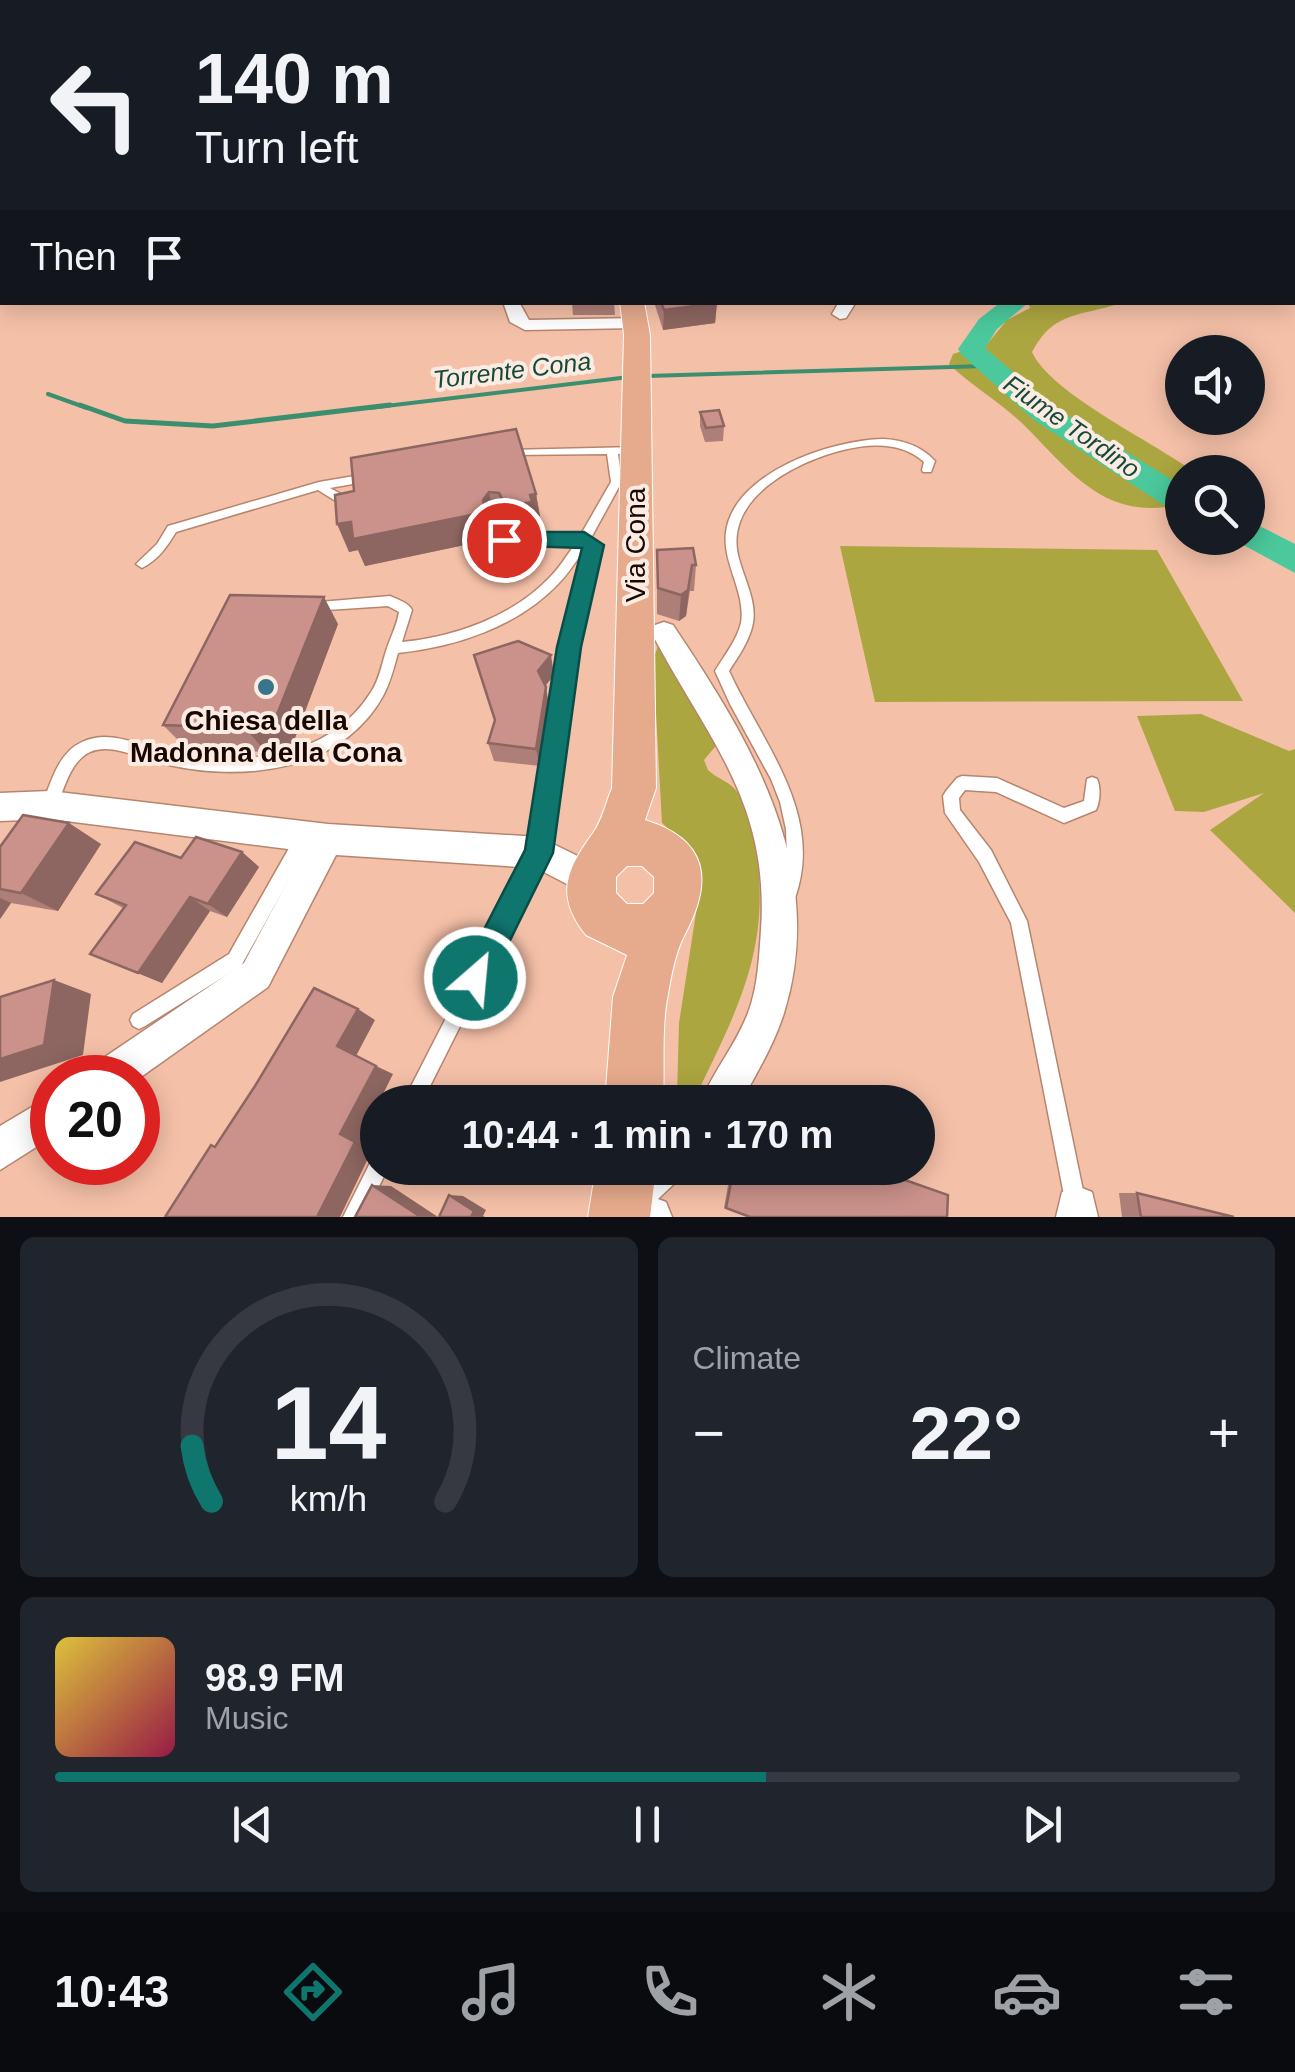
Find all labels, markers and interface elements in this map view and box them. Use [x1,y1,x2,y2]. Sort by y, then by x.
icon: left [30,40,160,170]
text: 140 m [195,40,393,118]
text: Turn left [195,122,358,173]
icon: arrive [137,230,192,285]
text: Then [30,236,117,278]
map controls [1165,335,1265,555]
button: sound [1165,335,1265,435]
water label: Torrente Cona [431,346,593,394]
water label: Fiume Tordino [999,369,1145,483]
button: search [1165,455,1265,555]
street label: Via Cona [620,487,651,602]
pin [462,498,547,583]
icon: arrive [477,513,532,568]
marker: Chiesa della Madonna della Cona [255,676,277,698]
place label: Chiesa della Madonna della Cona [130,705,403,768]
position arrow [423,926,527,1030]
speed limit sign: 20 [30,1055,160,1185]
text: 10:44 · 1 min · 170 m [462,1114,833,1156]
text: Climate [693,1340,801,1376]
text: 14 [271,1365,387,1481]
text: 22° [910,1391,1023,1475]
text: − [693,1402,725,1464]
text: + [1208,1402,1240,1464]
text: km/h [290,1479,367,1519]
text: 98.9 FM [205,1657,344,1699]
text: Music [205,1700,289,1736]
icon: previous [225,1797,280,1852]
icon: pause [620,1797,675,1852]
icon: next [1015,1797,1070,1852]
icon: directions [278,1957,348,2027]
icon: music [456,1957,526,2027]
icon: phone [635,1957,705,2027]
icon: climate [814,1957,884,2027]
icon: car [992,1957,1062,2027]
icon: filters [1171,1957,1241,2027]
text: 10:43 [54,1966,169,2017]

